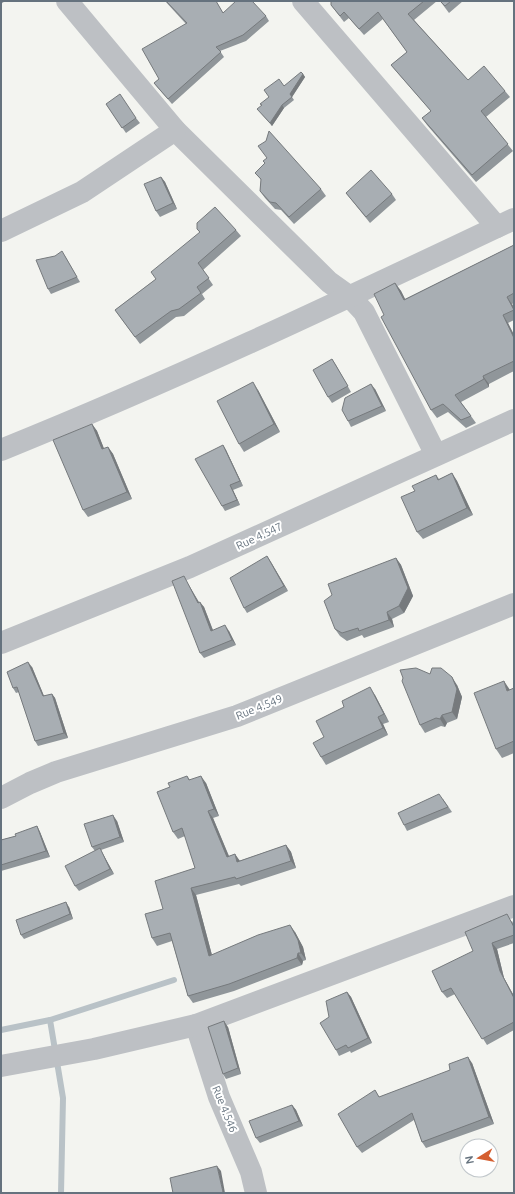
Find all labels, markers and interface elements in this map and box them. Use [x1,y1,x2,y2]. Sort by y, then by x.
street label: Rue 4.547 [234,520,284,552]
street label: Rue 4.549 [234,692,284,722]
street label: Rue 4.546 [210,1084,240,1134]
north arrow [459,1138,499,1178]
text: N [463,1155,476,1165]

